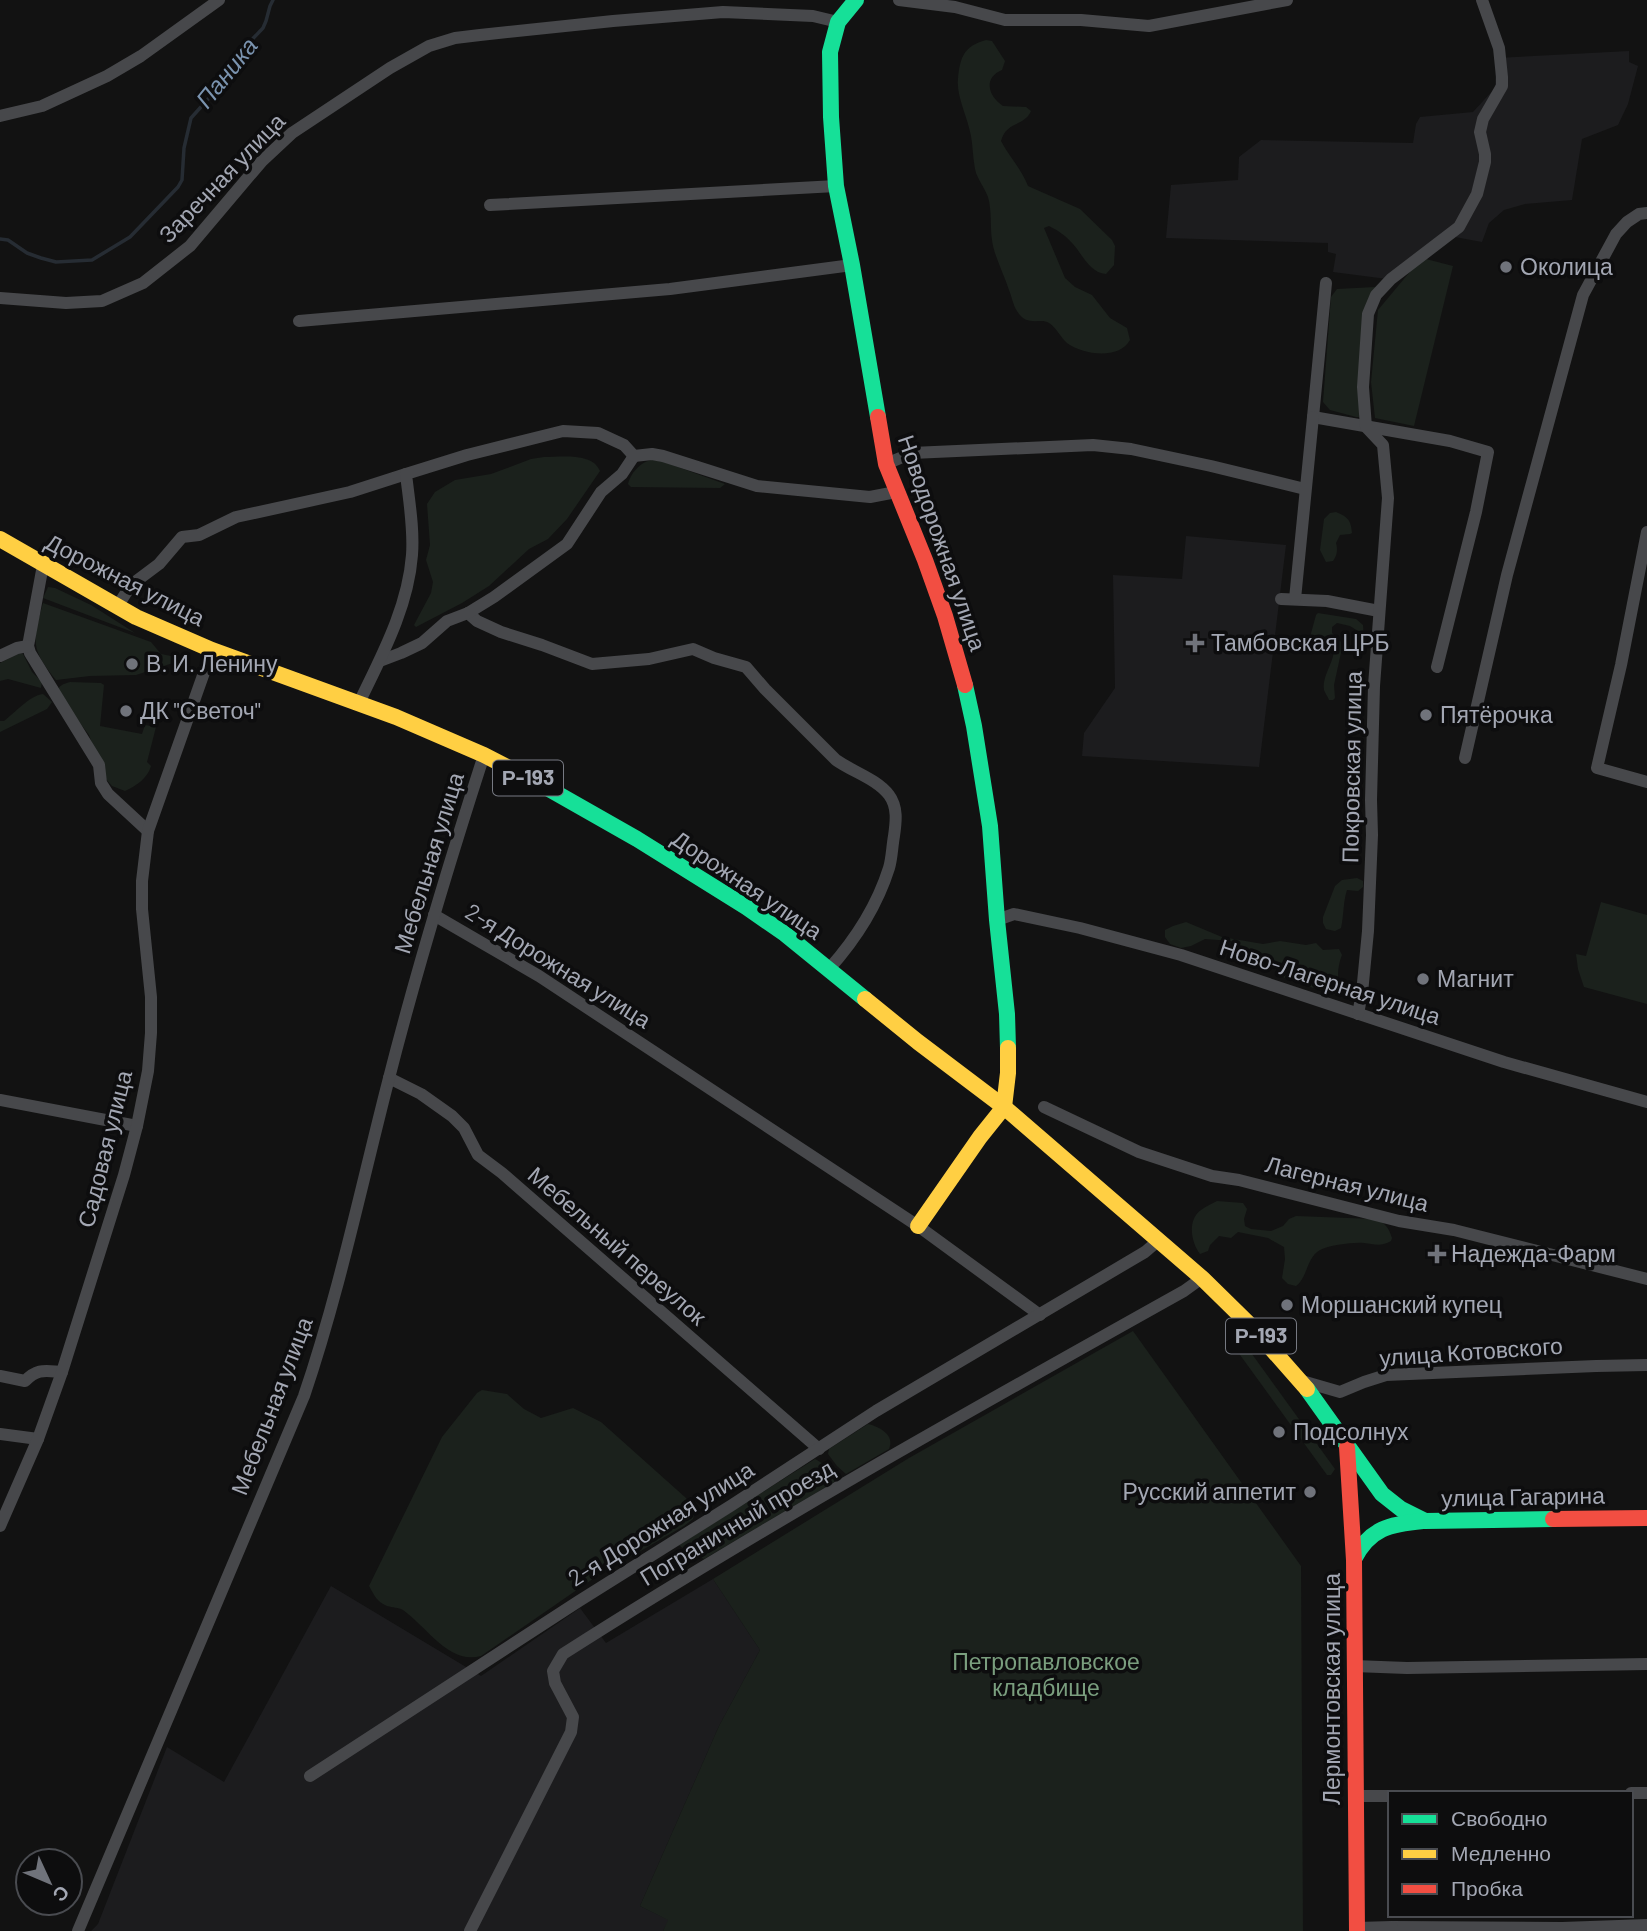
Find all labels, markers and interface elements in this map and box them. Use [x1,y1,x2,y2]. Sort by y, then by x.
water label: Паника [189,31,263,113]
street label: Заречная улица [152,107,290,248]
place label: Околица [1520,252,1613,280]
marker: Околица [1498,259,1514,275]
street label: Новодорожная улица [893,431,993,654]
street label: Дорожная улица [41,527,210,631]
place label: Тамбовская ЦРБ [1211,628,1390,656]
marker: Тамбовская ЦРБ [1185,633,1205,653]
place label: В. И. Ленину [146,649,278,677]
marker: В. И. Ленину [124,656,140,672]
street label: Покровская улица [1335,671,1367,863]
place label: ДК "Светоч" [140,696,261,724]
place label: Пятёрочка [1440,700,1553,728]
marker: ДК "Светоч" [118,703,134,719]
marker: Пятёрочка [1418,707,1434,723]
road number: Р-193 [493,760,563,796]
street label: Мебельная улица [387,768,469,957]
street label: Дорожная улица [667,824,828,945]
street label: 2-я Дорожная улица [461,897,657,1034]
street label: Ново-Лагерная улица [1216,932,1444,1030]
place label: Магнит [1437,964,1514,992]
marker: Магнит [1415,971,1431,987]
street label: Садовая улица [71,1067,137,1230]
street label: Лагерная улица [1263,1149,1432,1217]
street label: Мебельный переулок [523,1160,713,1331]
place label: Надежда-Фарм [1451,1239,1616,1267]
marker: Надежда-Фарм [1429,1246,1445,1262]
place label: Моршанский купец [1301,1290,1502,1318]
marker: Моршанский купец [1279,1297,1295,1313]
street label: Мебельная улица [224,1313,318,1498]
road number: Р-193 [1226,1318,1296,1354]
street label: улица Котовского [1378,1331,1564,1371]
place label: Подсолнух [1293,1417,1409,1445]
marker: Подсолнух [1271,1424,1287,1440]
street label: Пограничный проезд [634,1453,839,1591]
street label: 2-я Дорожная улица [562,1455,759,1592]
place label: Русский аппетит [1122,1477,1296,1505]
street label: улица Гагарина [1441,1481,1605,1511]
marker: Русский аппетит [1302,1484,1318,1500]
street label: Лермонтовская улица [1317,1573,1345,1805]
park label: Петропавловское кладбище [952,1647,1140,1701]
legend [1388,1791,1633,1917]
text: Свободно [1451,1805,1548,1830]
text: Медленно [1451,1840,1551,1865]
north arrow [14,1847,84,1917]
text: Пробка [1451,1875,1523,1900]
text: С [48,1881,75,1907]

